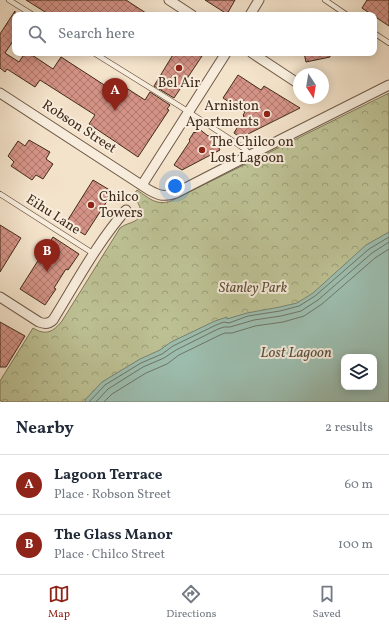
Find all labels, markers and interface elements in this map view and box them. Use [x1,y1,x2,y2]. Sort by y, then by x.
search box [12,12,377,56]
icon: search [26,23,48,45]
text: Search here [58,24,135,45]
marker: Bel Air [174,63,184,73]
north arrow [293,68,329,104]
place label: Bel Air [158,74,200,93]
pin: A [102,78,128,111]
street label: Robson Street [38,96,120,158]
place label: Arniston Apartments [186,97,259,132]
marker: Arniston Apartments [262,109,272,119]
place label: The Chilco on Lost Lagoon [210,133,294,168]
marker: The Chilco on Lost Lagoon [197,145,207,155]
your location [165,176,185,196]
place label: Chilco Towers [99,188,143,223]
street label: Eihu Lane [22,190,84,240]
marker: Chilco Towers [86,200,96,210]
pin: B [34,239,60,272]
park label: Stanley Park [219,279,288,298]
water label: Lost Lagoon [260,343,332,364]
map controls [341,354,377,390]
button: layers [341,354,377,390]
text: Nearby [16,417,74,440]
text: 2 results [325,419,373,437]
text: Lagoon Terrace [54,465,163,486]
text: A [24,476,34,494]
text: 60 m [345,476,373,494]
text: Place · Robson Street [54,486,171,504]
text: The Glass Manor [54,525,173,546]
text: B [25,536,33,554]
text: 100 m [338,536,373,554]
text: Place · Chilco Street [54,546,165,564]
tab: Map [48,583,70,622]
tab: Directions [166,583,217,622]
tab: Saved [313,583,341,622]

